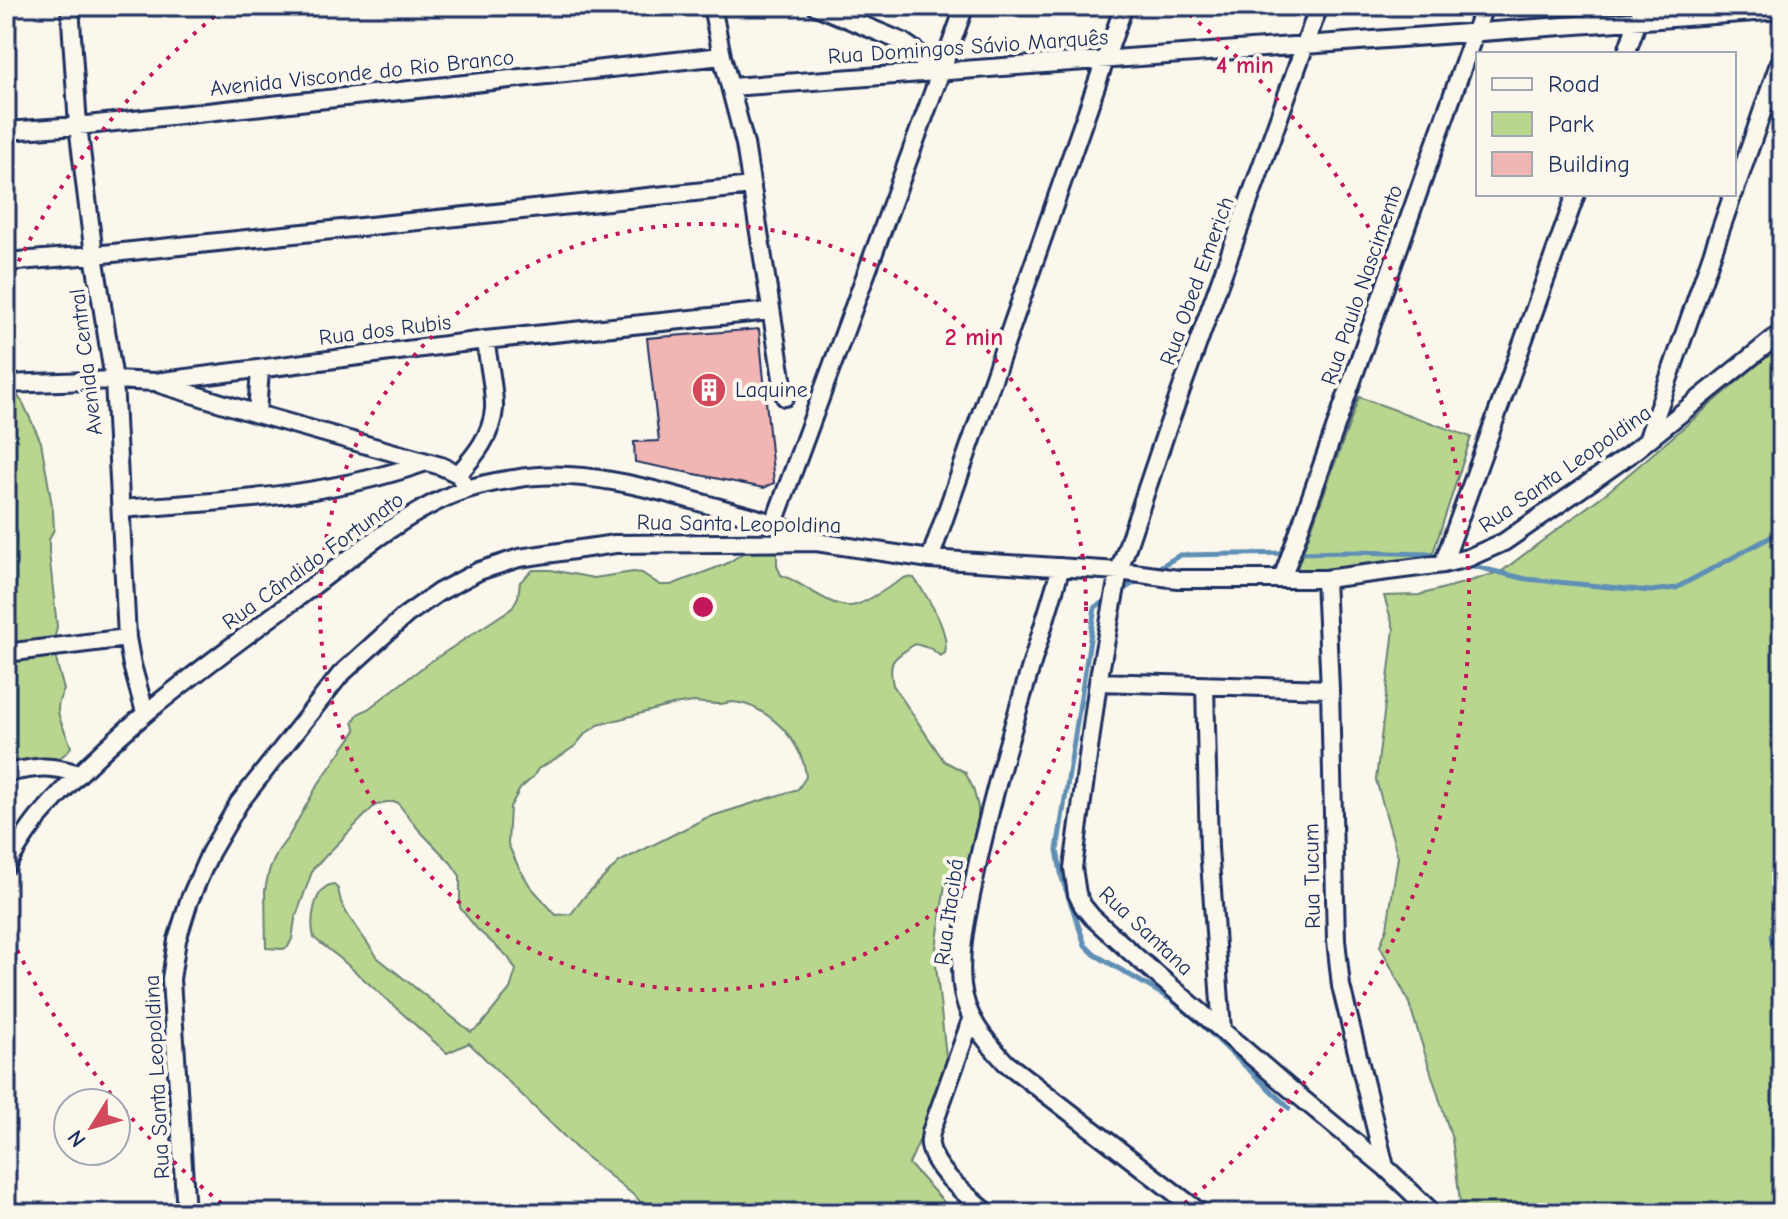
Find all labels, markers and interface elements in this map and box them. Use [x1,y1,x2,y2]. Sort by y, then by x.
street label: Rua Domingos Sávio Marquês [827,24,1109,70]
street label: Avenida Visconde do Rio Branco [209,44,515,102]
text: 4 min [1216,51,1274,79]
legend [1476,52,1736,196]
text: Road [1548,70,1600,98]
text: Park [1548,110,1594,138]
text: Building [1548,150,1630,178]
street label: Rua Paulo Nascimento [1316,181,1408,389]
street label: Rua Obed Emerich [1154,193,1240,369]
street label: Avenida Central [64,287,108,437]
street label: Rua dos Rubis [317,309,453,351]
text: 2 min [945,323,1003,351]
building icon: Laquine [690,371,728,409]
place label: Laquine [735,377,808,403]
street label: Rua Santa Leopoldina [1474,400,1656,538]
street label: Rua Cândido Fortunato [217,487,409,635]
street label: Rua Santa Leopoldina [636,509,842,539]
centre of rings [689,593,717,621]
street label: Rua Tucum [1298,823,1326,929]
street label: Rua Itacibá [929,857,969,967]
street label: Rua Santana [1094,881,1198,981]
street label: Rua Santa Leopoldina [139,974,175,1180]
north arrow [52,1087,132,1167]
text: N [62,1125,92,1152]

